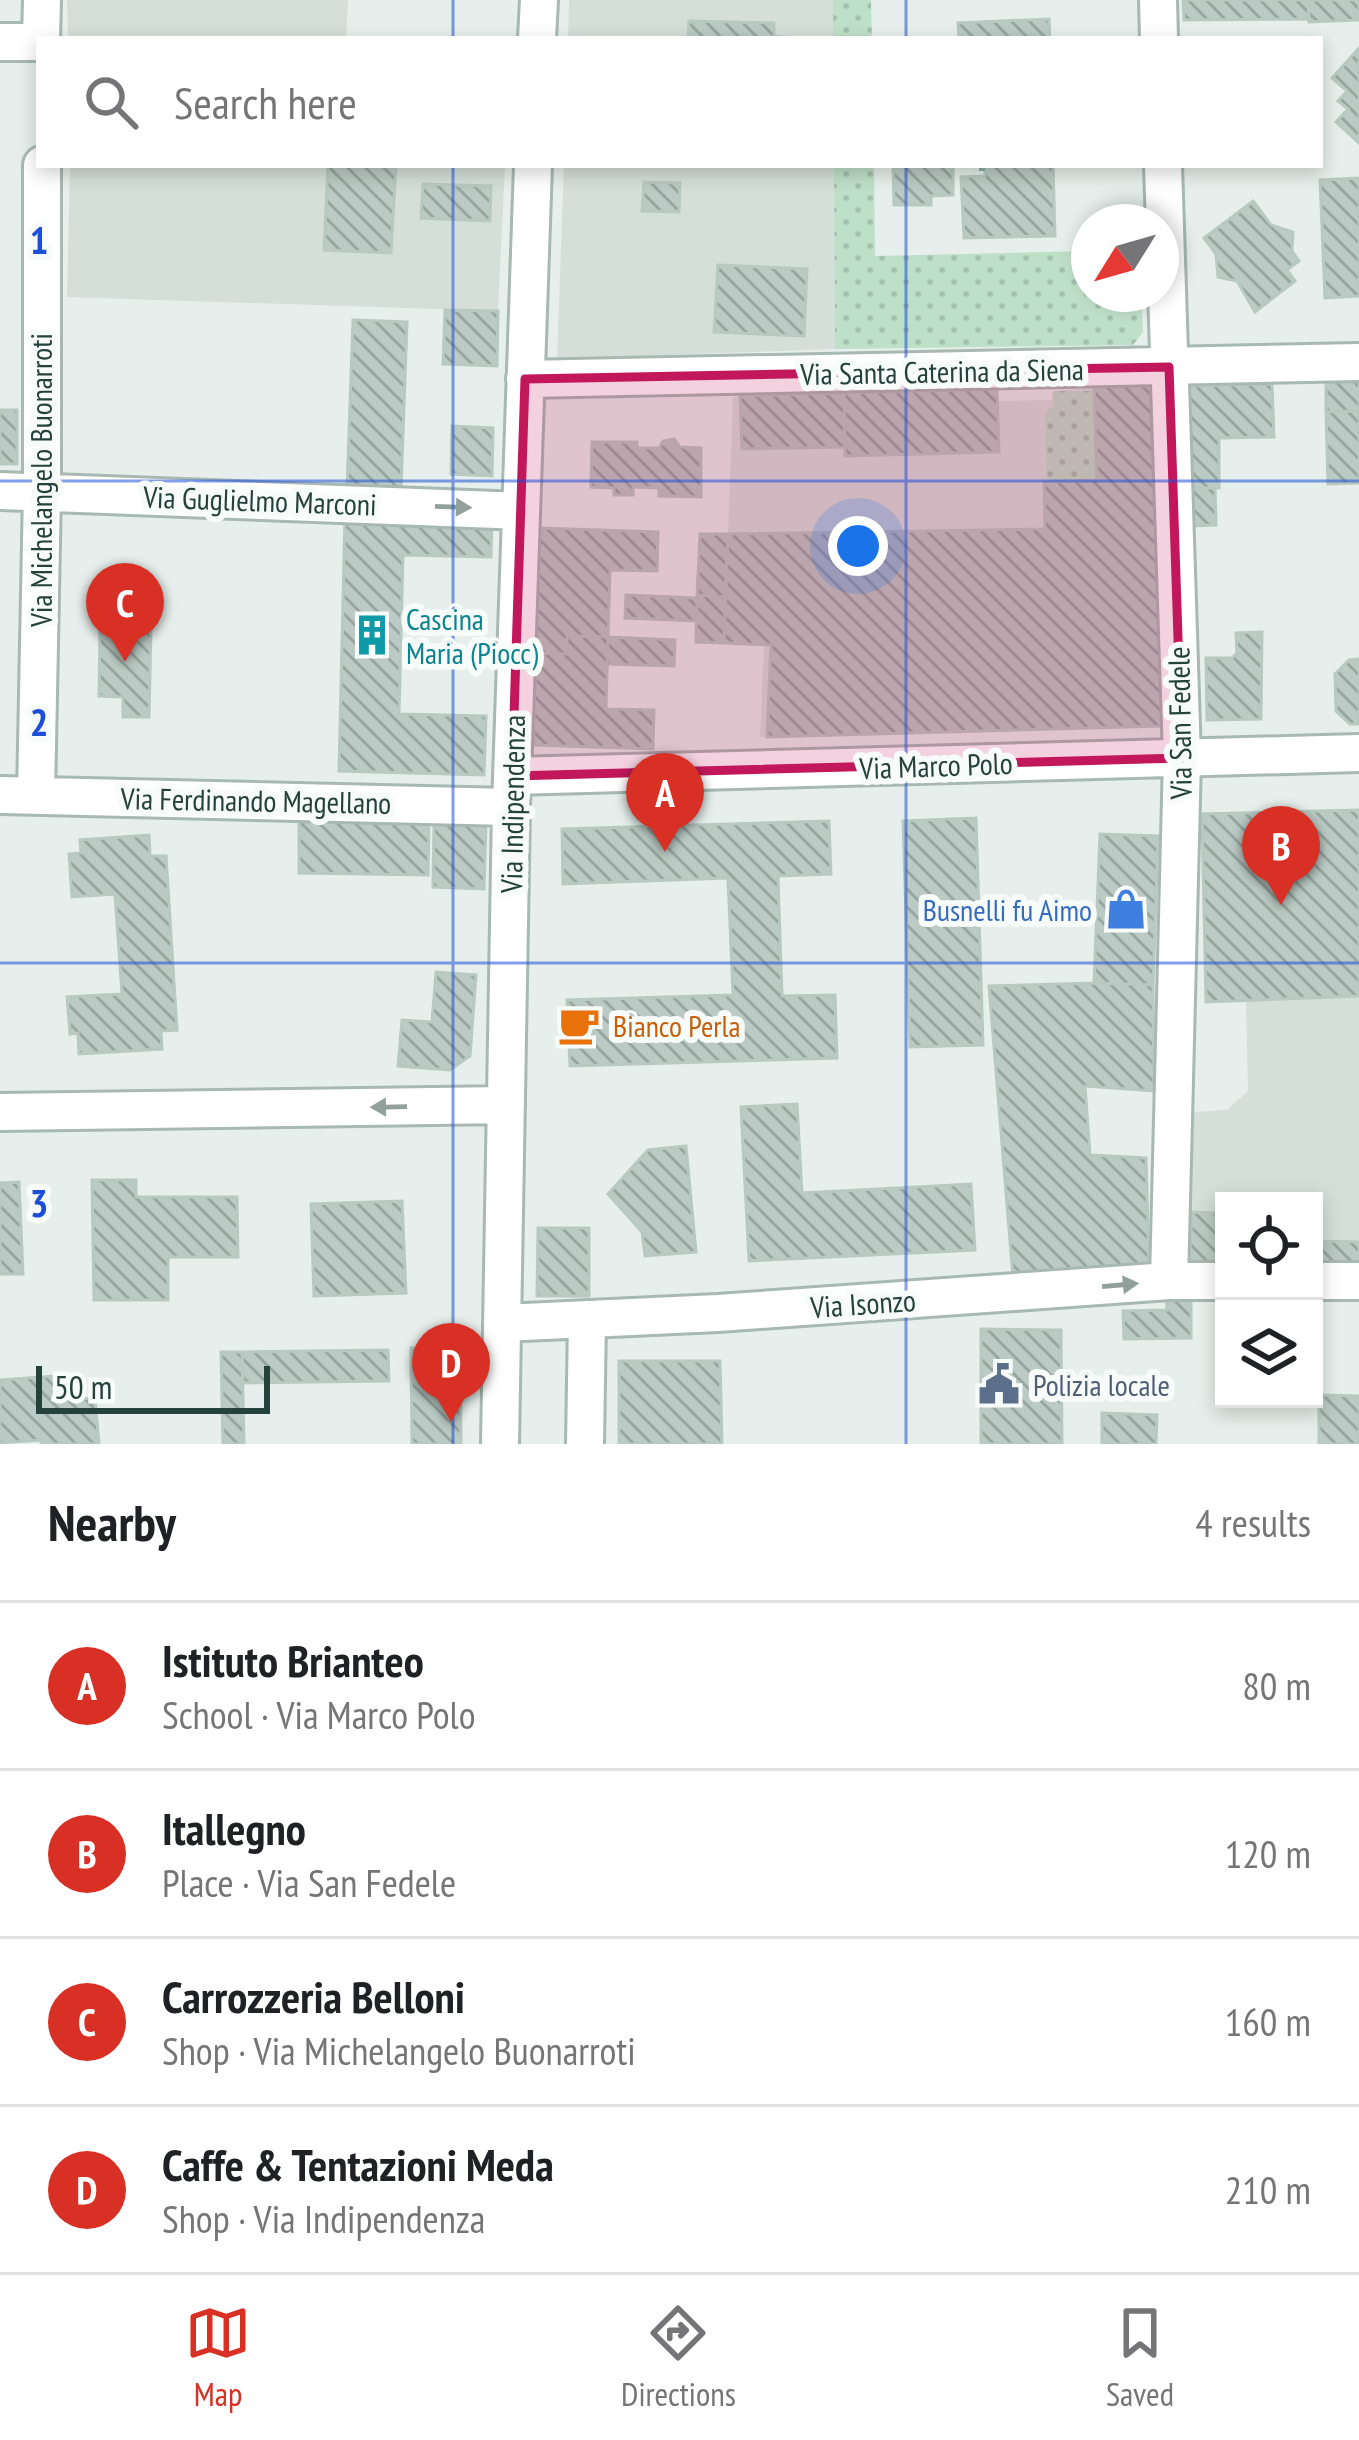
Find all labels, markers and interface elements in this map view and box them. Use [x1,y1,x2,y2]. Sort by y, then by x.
search box [36,36,1323,168]
icon: search [78,69,144,135]
text: Search here [174,73,357,131]
north arrow [1071,204,1179,312]
text: 1 [30,214,48,265]
street label: Via Michelangelo Buonarroti [21,333,60,628]
street label: Via Santa Caterina da Siena [799,349,1084,393]
street label: Via Guglielmo Marconi [142,476,377,524]
one-way arrow [435,498,473,517]
your location [828,516,888,576]
pin: C [86,563,164,662]
place label: Cascina Maria (Piocc) [406,599,538,672]
building icon: Cascina Maria (Piocc) [349,612,395,658]
street label: Via San Fedele [1158,646,1200,801]
text: 2 [30,696,48,747]
street label: Via Indipendenza [491,714,533,895]
street label: Via Marco Polo [858,743,1013,787]
pin: A [626,753,704,852]
street label: Via Ferdinando Magellano [119,778,392,822]
pin: B [1242,806,1320,905]
shop icon: Busnelli fu Aimo [1103,886,1149,932]
place label: Busnelli fu Aimo [923,890,1092,929]
cafe icon: Bianco Perla [556,1002,602,1048]
place label: Bianco Perla [613,1006,741,1045]
one-way arrow [369,1097,407,1117]
text: 3 [30,1177,48,1228]
map controls [1215,1192,1323,1408]
button: locate [1215,1192,1323,1300]
one-way arrow [1102,1275,1139,1294]
street label: Via Isonzo [808,1280,917,1326]
button: layers [1215,1300,1323,1408]
pin: D [412,1323,490,1422]
scale bar [36,1360,270,1413]
public building icon: Polizia locale [976,1361,1022,1407]
text: 50 m [54,1365,112,1408]
place label: Polizia locale [1033,1365,1170,1404]
text: Nearby [48,1489,176,1555]
text: 4 results [1195,1497,1311,1548]
text: Istituto Brianteo [162,1631,424,1689]
text: A [77,1660,97,1711]
text: 80 m [1242,1660,1311,1711]
text: School · Via Marco Polo [162,1689,476,1740]
text: Itallegno [162,1799,306,1857]
text: B [77,1828,97,1879]
text: 120 m [1225,1828,1311,1879]
text: Place · Via San Fedele [162,1857,456,1908]
text: Carrozzeria Belloni [162,1967,465,2025]
text: C [78,1996,96,2047]
text: 160 m [1225,1996,1311,2047]
text: Shop · Via Michelangelo Buonarroti [162,2025,636,2076]
text: Caffe & Tentazioni Meda [162,2135,554,2193]
text: D [77,2164,97,2215]
text: 210 m [1225,2164,1311,2215]
text: Shop · Via Indipendenza [162,2193,485,2244]
tab: Map [185,2300,251,2415]
tab: Directions [621,2300,736,2415]
tab: Saved [1106,2300,1174,2415]

